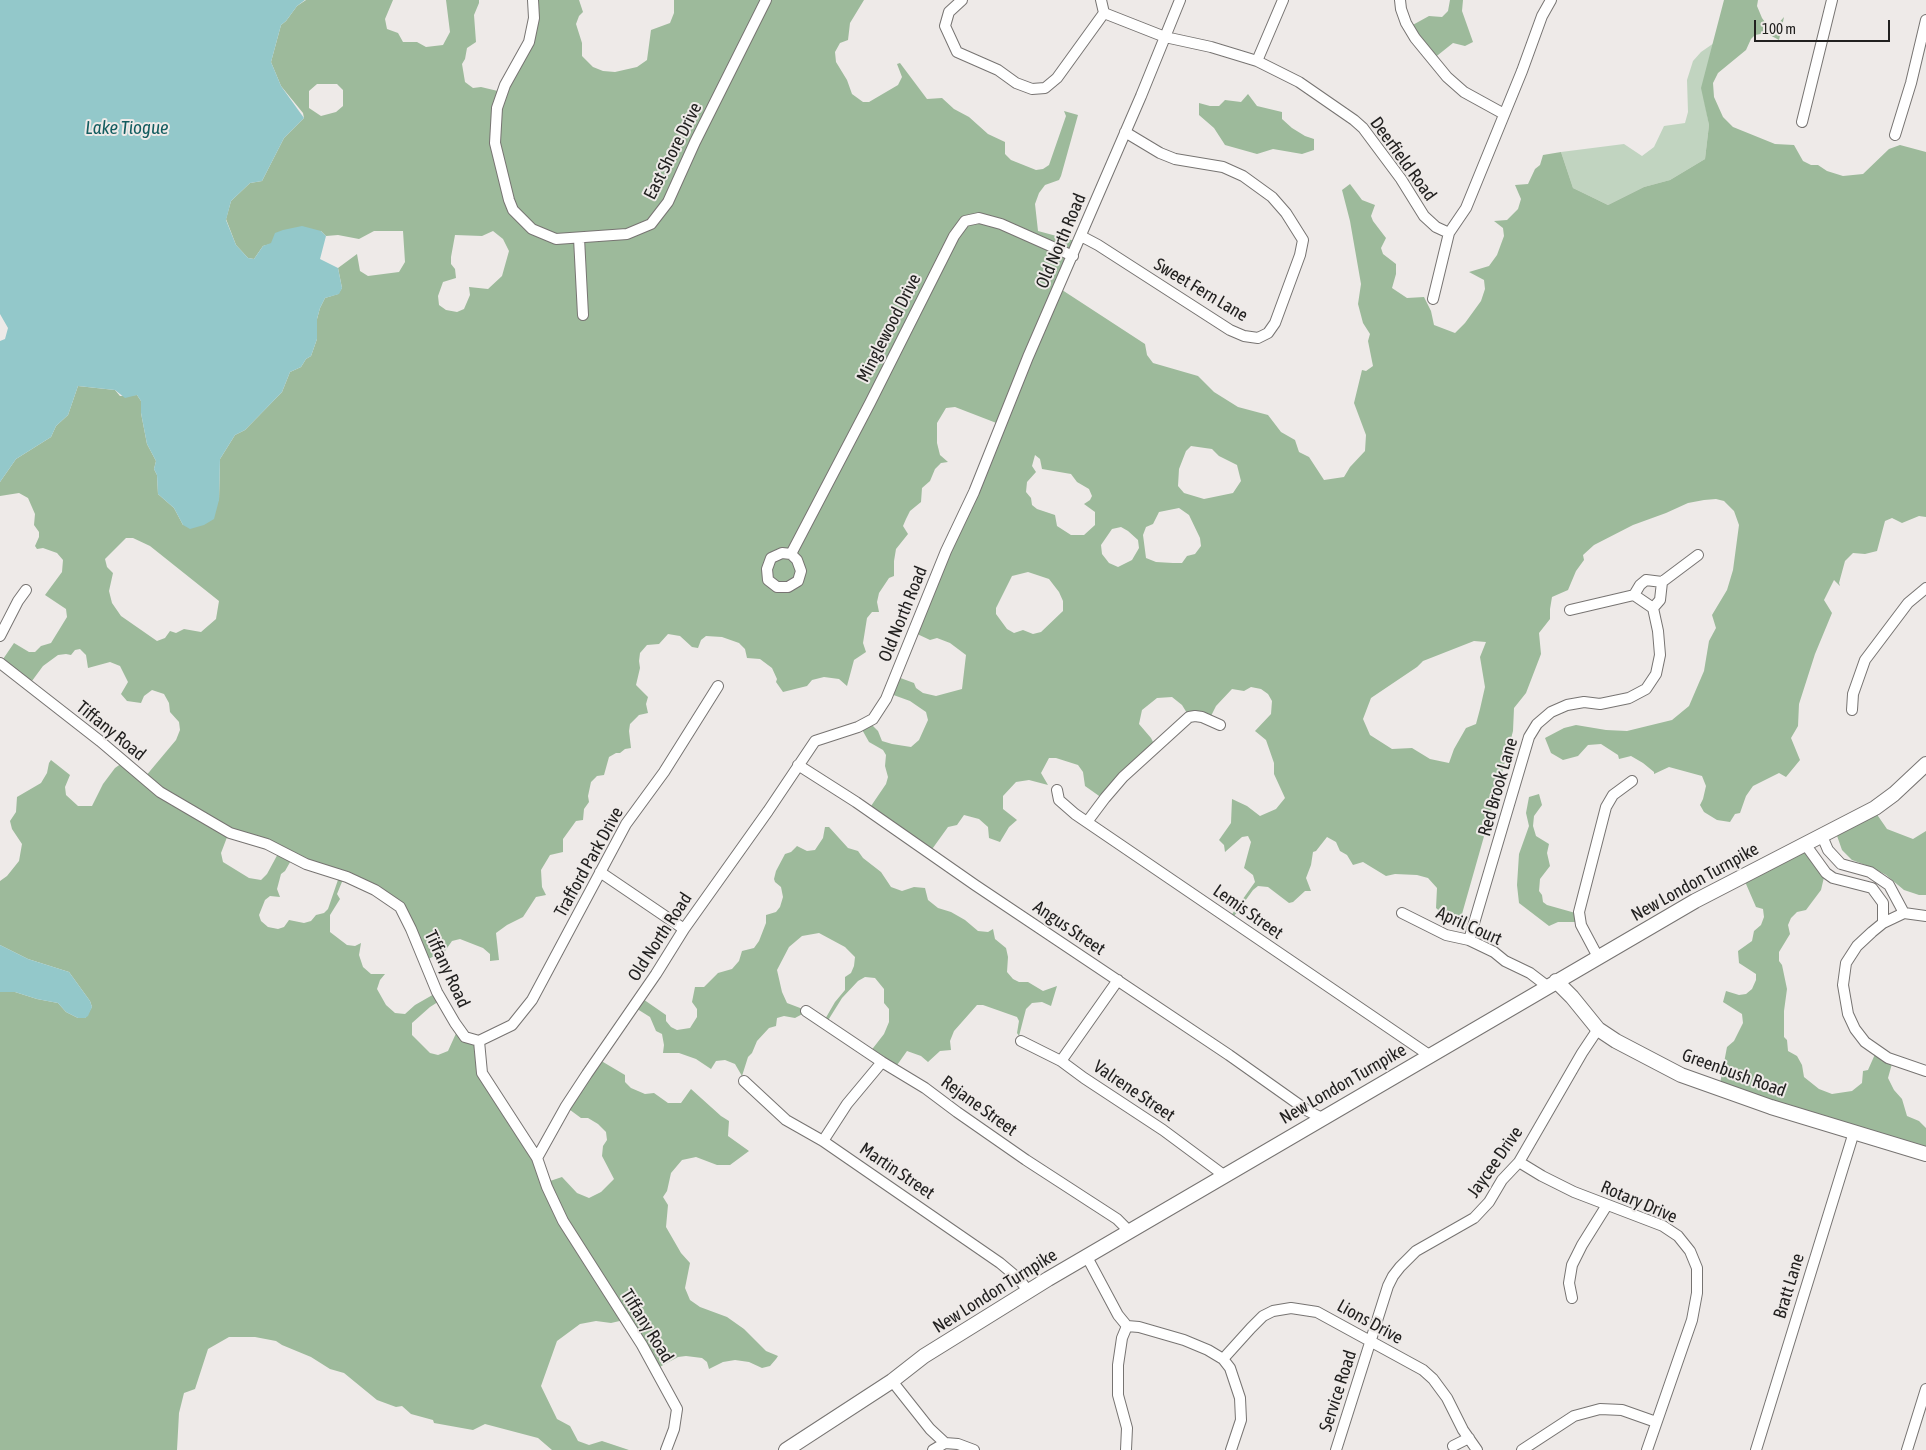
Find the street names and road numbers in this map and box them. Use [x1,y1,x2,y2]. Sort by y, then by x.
street label: East Shore Drive [639,99,707,203]
street label: Deerfield Road [1365,113,1441,205]
street label: Old North Road [1031,190,1091,292]
street label: Sweet Fern Lane [1150,254,1252,326]
street label: Minglewood Drive [852,270,926,386]
street label: Old North Road [874,563,932,665]
street label: Tiffany Road [72,697,150,765]
street label: Red Brook Lane [1474,735,1522,839]
street label: Trafford Park Drive [550,803,628,921]
street label: New London Turnpike [1628,838,1762,926]
street label: Lemis Street [1209,880,1287,944]
street label: Old North Road [623,889,697,985]
street label: Angus Street [1029,896,1109,960]
street label: April Court [1433,902,1505,950]
street label: Tiffany Road [420,927,474,1011]
street label: New London Turnpike [1276,1039,1410,1129]
street label: Greenbush Road [1679,1044,1789,1102]
street label: Valrene Street [1089,1056,1179,1126]
street label: Rejane Street [937,1071,1021,1141]
street label: Jaycee Drive [1463,1122,1527,1202]
street label: Martin Street [855,1138,939,1204]
street label: Rotary Drive [1597,1176,1681,1228]
street label: New London Turnpike [929,1244,1061,1338]
street label: Bratt Lane [1769,1251,1809,1321]
street label: Tiffany Road [616,1285,678,1367]
street label: Lions Drive [1333,1295,1407,1349]
street label: Service Road [1315,1348,1361,1434]

